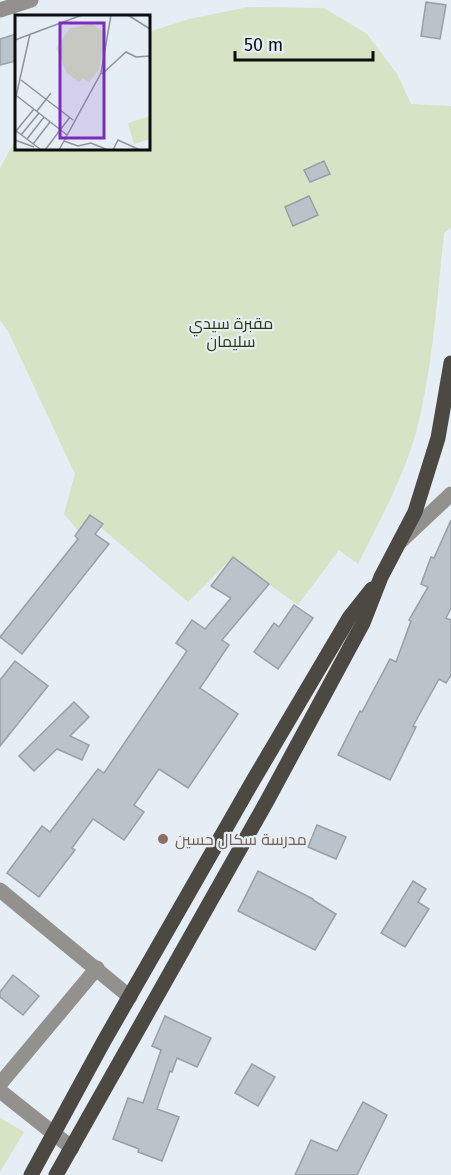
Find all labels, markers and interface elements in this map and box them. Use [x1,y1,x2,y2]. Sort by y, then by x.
inset map [15,15,150,150]
scale bar [235,24,373,62]
text: 50 m [244,34,283,56]
park label: مقبرة سيدي سليمان [189,314,273,352]
place label: مدرسة سكال حسين [175,830,307,850]
marker: مدرسة سكال حسين [156,832,170,846]

